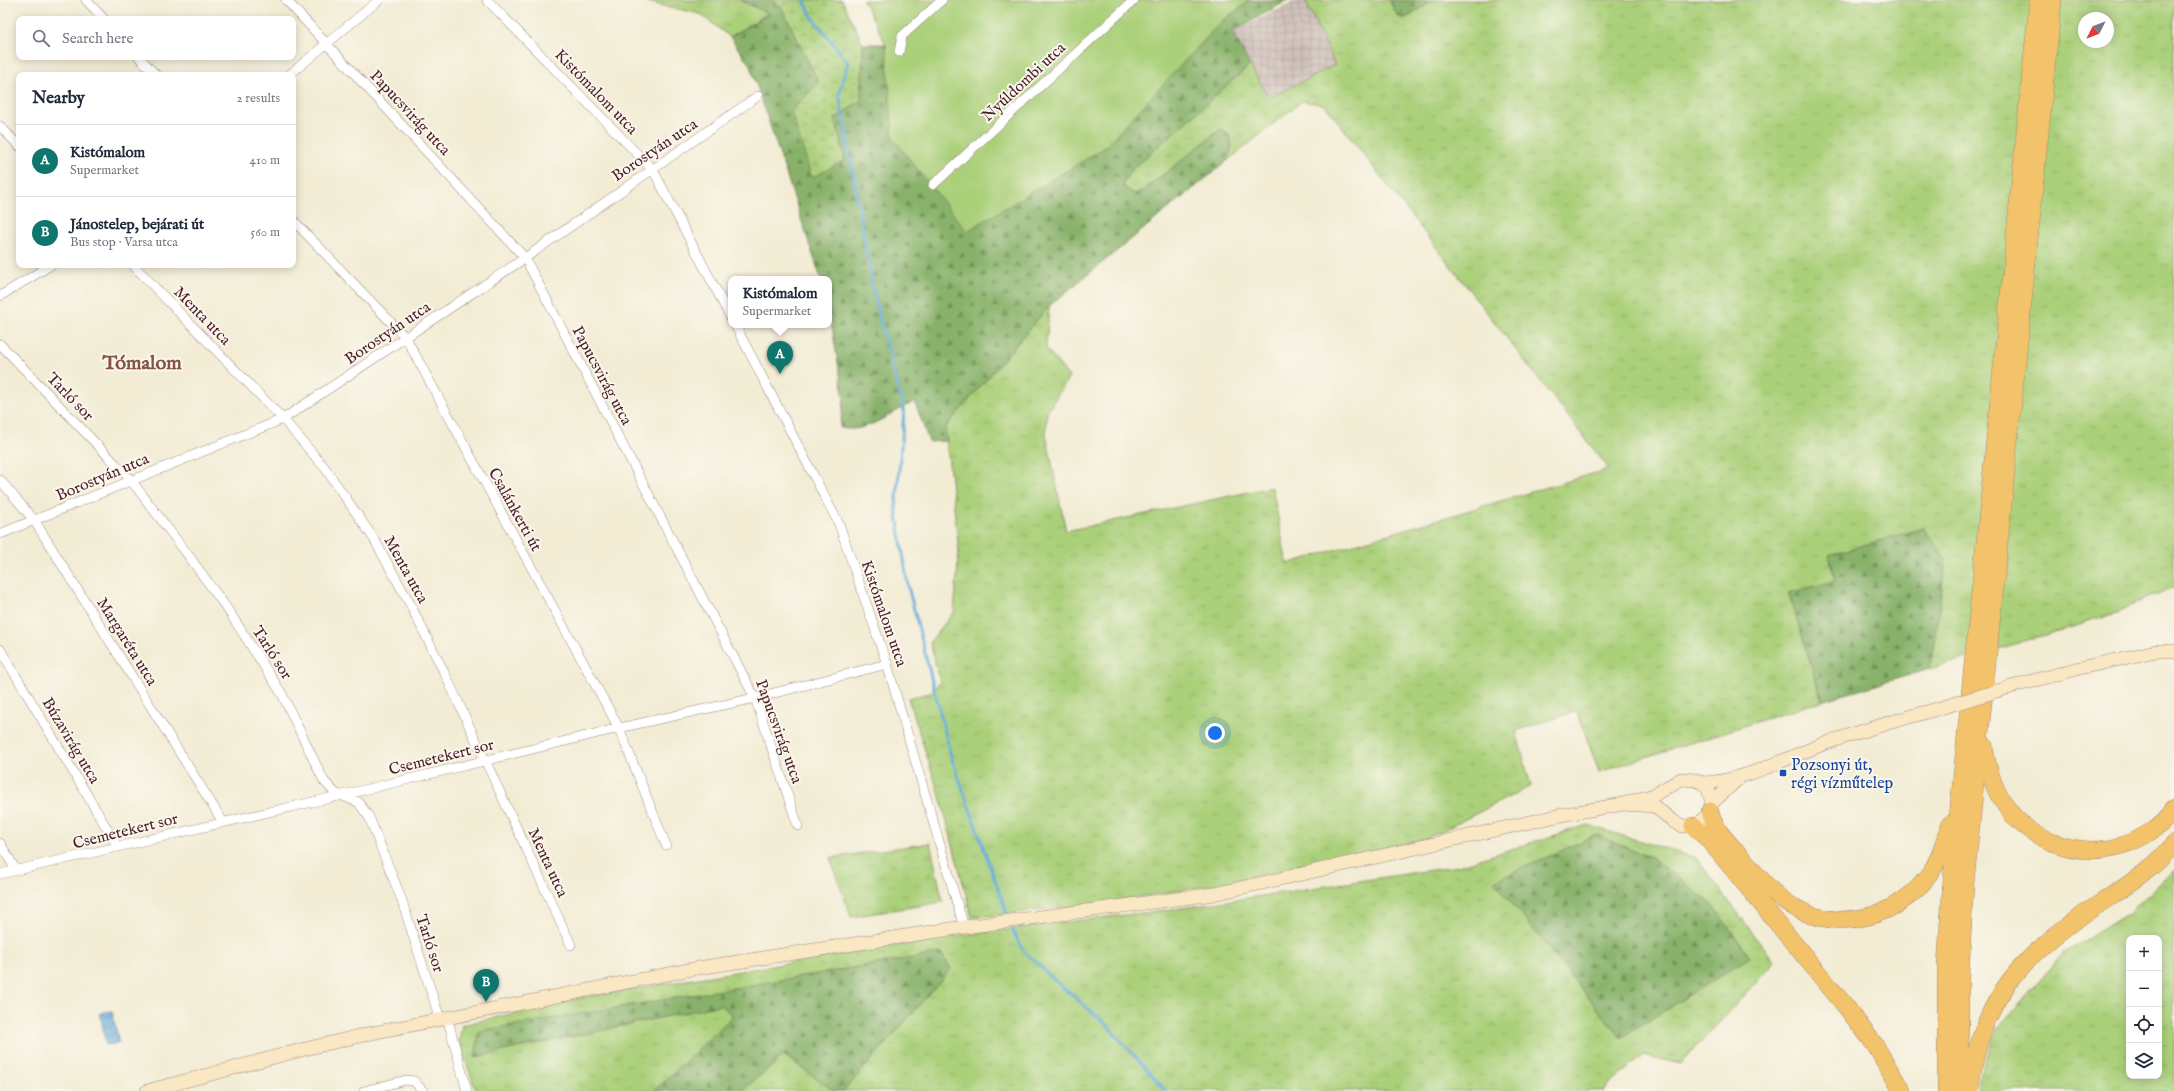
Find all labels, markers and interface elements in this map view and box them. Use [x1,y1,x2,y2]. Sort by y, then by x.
north arrow [2078,12,2114,48]
search box [16,16,296,60]
icon: search [30,27,52,49]
text: Search here [62,29,133,48]
street label: Nyúldombi utca [978,38,1070,126]
street label: Kistómalom utca [550,45,641,139]
street label: Papucsvirág utca [365,67,454,160]
text: Nearby [32,88,85,109]
text: 2 results [236,90,280,107]
street label: Borostyán utca [608,115,702,187]
text: Kistómalom [70,143,145,162]
text: A [41,152,49,169]
text: 410 m [250,152,280,169]
text: Supermarket [70,162,139,179]
text: Jánostelep, bejárati út [70,215,204,234]
text: B [41,224,49,241]
text: 560 m [251,224,280,241]
text: Bus stop · Varsa utca [70,234,178,251]
popup [728,276,832,328]
street label: Menta utca [169,283,235,350]
text: Kistómalom [742,284,818,303]
street label: Borostyán utca [341,298,435,370]
text: Supermarket [742,303,811,320]
street label: Papucsvirág utca [567,323,636,429]
pin: A [767,341,793,374]
district label: Tómalom [101,351,182,376]
street label: Tarló sor [42,369,98,426]
street label: Borostyán utca [53,449,152,506]
street label: Csalánkerti út [483,465,546,556]
street label: Menta utca [379,533,432,607]
street label: Kistómalom utca [856,558,911,670]
street label: Margaréta utca [91,594,161,690]
street label: Tarló sor [247,623,296,684]
street label: Papucsvirág utca [750,677,806,787]
street label: Búzavirág utca [37,694,104,788]
your location [1205,723,1225,743]
street label: Csemetekert sor [387,735,496,781]
place label: Pozsonyi út, régi vízműtelep [1791,756,1893,794]
marker: Pozsonyi út, régi vízműtelep [1778,768,1788,778]
street label: Csemetekert sor [71,809,180,855]
street label: Menta utca [522,825,572,901]
street label: Tarló sor [410,912,448,975]
map controls [2126,935,2162,1079]
button: + [2126,935,2162,971]
pin: B [473,969,499,1002]
button: − [2126,971,2162,1007]
button: locate [2126,1007,2162,1043]
button: layers [2126,1043,2162,1079]

